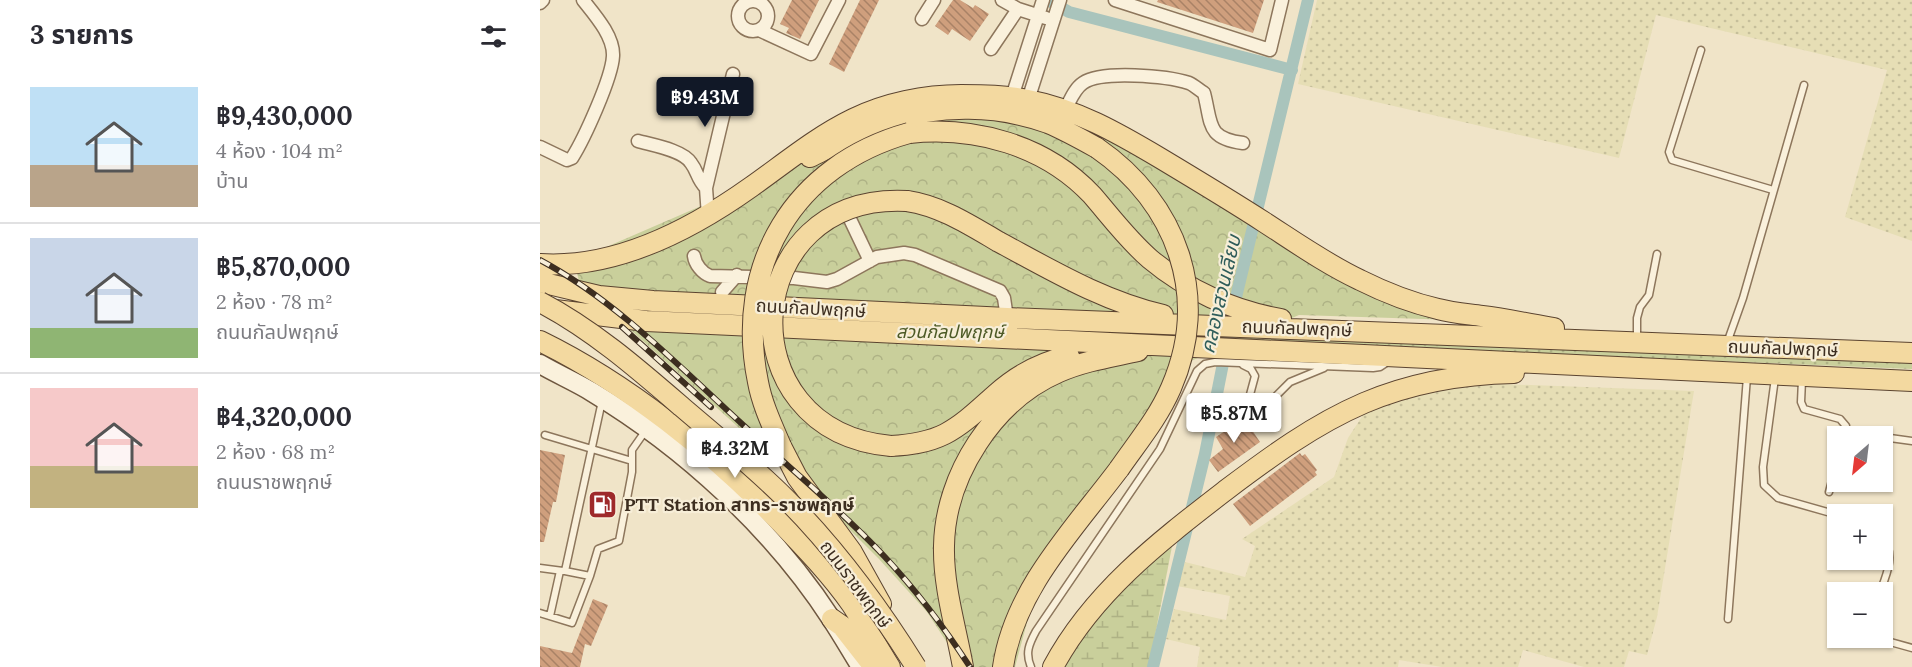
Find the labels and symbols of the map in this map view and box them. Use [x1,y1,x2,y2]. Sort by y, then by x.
pin: ฿9.43M [656,77,754,128]
water label: คลองสวนเลียบ [1194,231,1246,356]
street label: ถนนกัลปพฤกษ์ [755,294,867,322]
street label: ถนนกัลปพฤกษ์ [1241,315,1353,341]
park label: สวนกัลปพฤกษ์ [896,320,1007,343]
street label: ถนนกัลปพฤกษ์ [1727,335,1839,361]
pin: ฿5.87M [1185,393,1283,444]
north arrow [1827,426,1893,492]
pin: ฿4.32M [686,428,784,479]
fuel station icon: PTT Station สาทร-ราชพฤกษ์ [587,488,619,520]
place label: PTT Station สาทร-ราชพฤกษ์ [624,493,855,516]
street label: ถนนราชพฤกษ์ [815,535,897,633]

